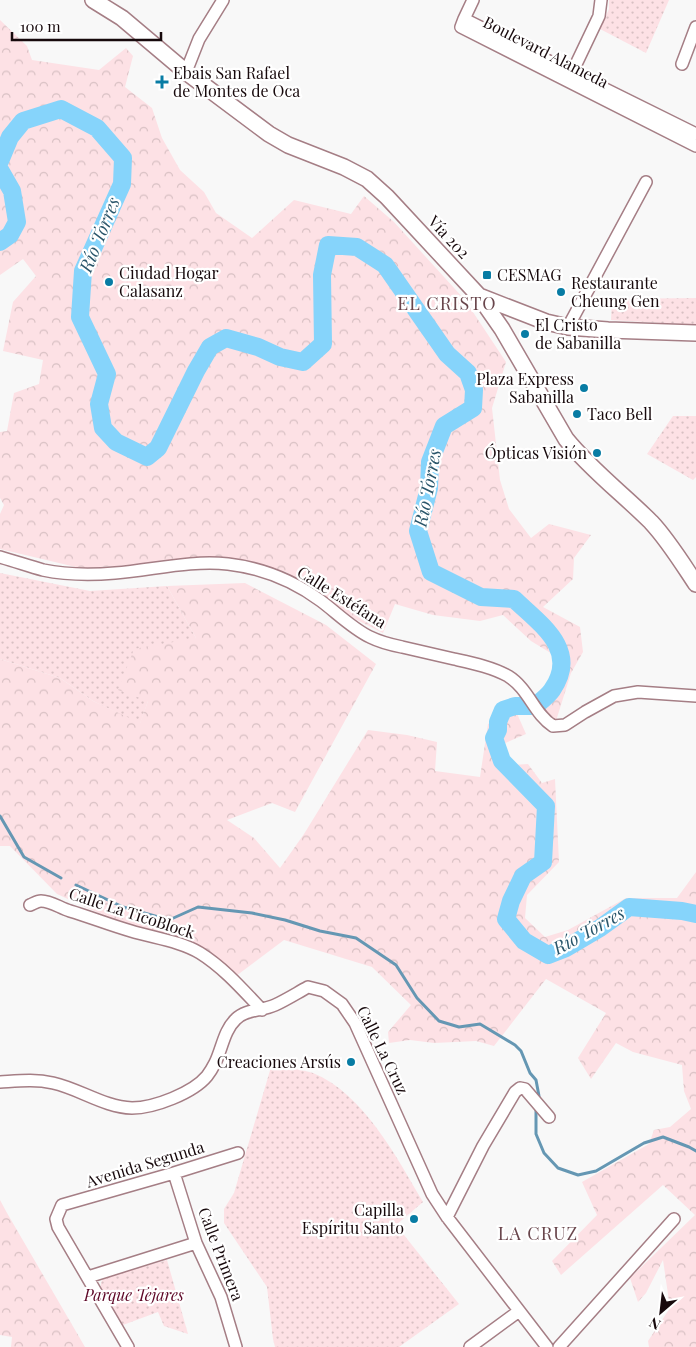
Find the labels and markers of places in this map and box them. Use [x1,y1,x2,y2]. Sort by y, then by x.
place label: Ebais San Rafael de Montes de Oca [173,62,300,101]
marker: Ebais San Rafael de Montes de Oca [155,75,169,89]
place label: Ciudad Hogar Calasanz [119,262,219,301]
place label: CESMAG [497,264,562,285]
marker: CESMAG [481,269,493,281]
place label: Restaurante Cheung Gen [571,272,660,311]
marker: Ciudad Hogar Calasanz [103,276,115,288]
marker: Restaurante Cheung Gen [555,286,567,298]
place label: El Cristo de Sabanilla [535,314,621,353]
marker: El Cristo de Sabanilla [519,328,531,340]
place label: Plaza Express Sabanilla [476,368,574,407]
marker: Plaza Express Sabanilla [578,382,590,394]
place label: Taco Bell [587,403,653,424]
marker: Taco Bell [571,408,583,420]
place label: Ópticas Visión [485,442,587,463]
marker: Ópticas Visión [591,447,603,459]
place label: Creaciones Arsús [217,1051,341,1072]
marker: Creaciones Arsús [345,1056,357,1068]
place label: Capilla Espíritu Santo [302,1199,404,1238]
marker: Capilla Espíritu Santo [408,1213,420,1225]

